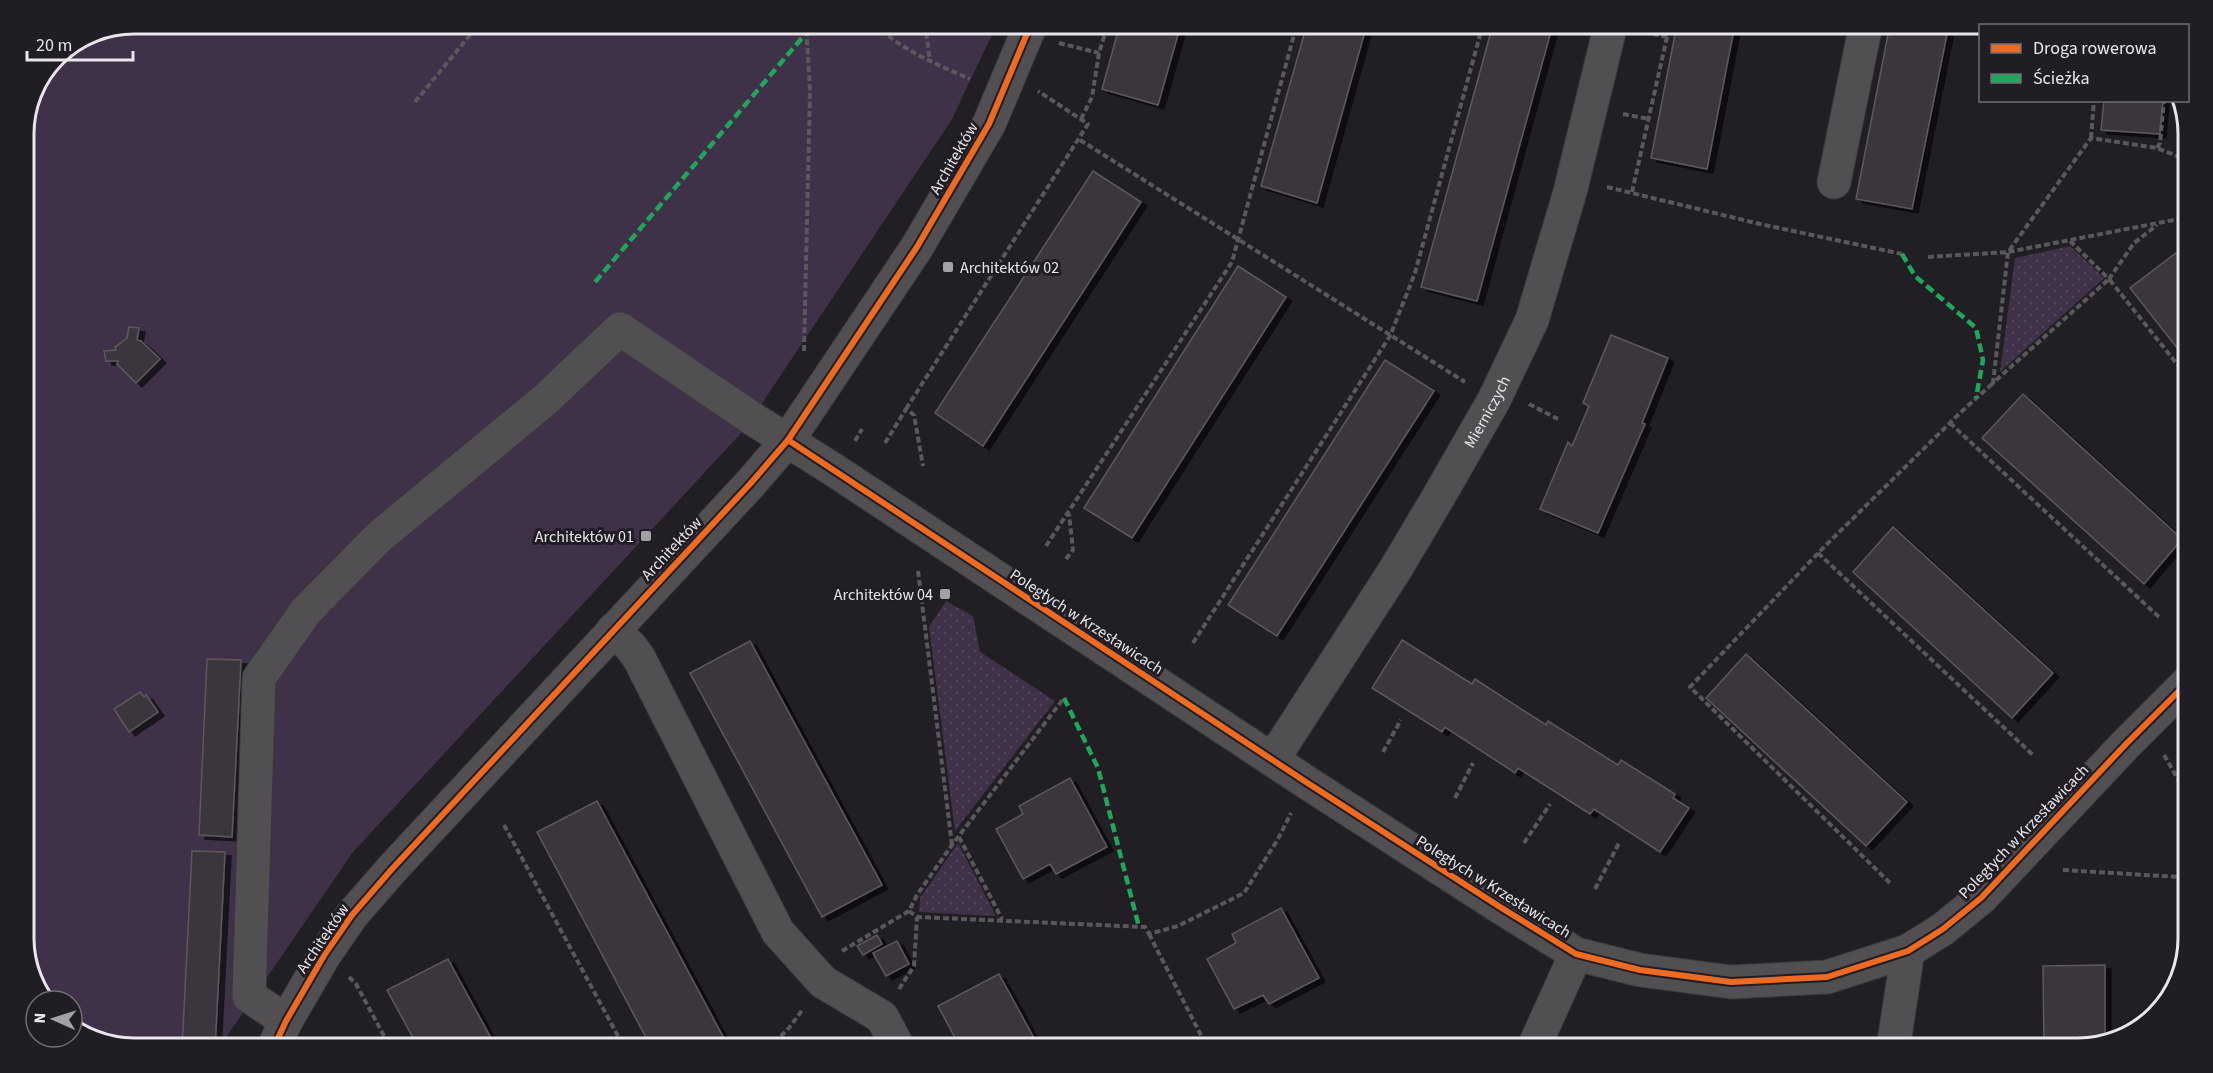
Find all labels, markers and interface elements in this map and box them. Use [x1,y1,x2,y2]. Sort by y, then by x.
scale bar [27,24,134,62]
legend [1979,24,2189,102]
text: 20 m [36,33,72,58]
text: Droga rowerowa [2033,36,2157,61]
text: Ścieżka [2033,66,2090,91]
street label: Architektów [924,118,984,199]
place label: Architektów 02 [960,257,1059,279]
marker: Architektów 02 [941,260,955,274]
street label: Mierniczych [1459,372,1516,452]
street label: Architektów [636,512,707,585]
place label: Architektów 01 [535,526,634,548]
marker: Architektów 01 [639,529,653,543]
street label: Poległych w Krzesławicach [1005,564,1167,680]
place label: Architektów 04 [834,584,933,606]
marker: Architektów 04 [938,587,952,601]
street label: Poległych w Krzesławicach [1954,760,2094,904]
street label: Poległych w Krzesławicach [1412,830,1575,944]
street label: Architektów [291,899,355,978]
north arrow [24,989,84,1049]
text: N [29,1012,51,1024]

